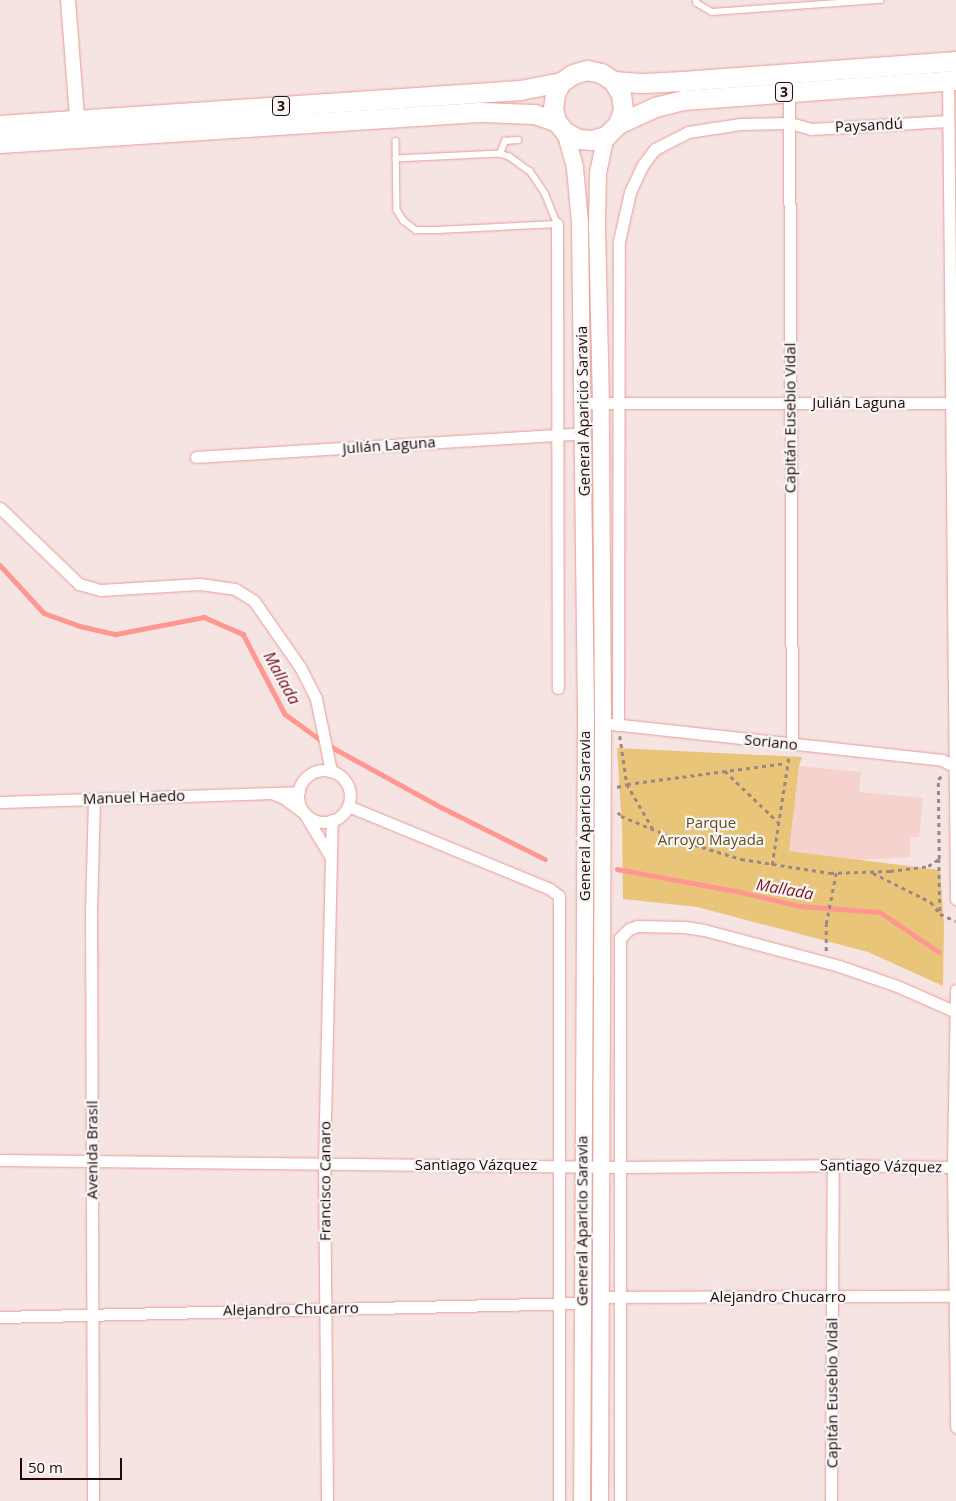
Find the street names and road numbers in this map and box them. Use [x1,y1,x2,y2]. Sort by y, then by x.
road number: 3 [774,80,794,104]
road number: 3 [271,94,291,118]
street label: Paysandú [835,114,903,136]
street label: General Aparicio Saravia [573,326,593,496]
street label: Capitán Eusebio Vidal [781,343,799,493]
street label: Julián Laguna [812,394,906,412]
street label: Julián Laguna [342,433,436,457]
street label: Soriano [743,730,799,754]
street label: General Aparicio Saravia [576,731,594,901]
street label: Manuel Haedo [83,786,185,808]
street label: Avenida Brasil [83,1101,101,1199]
street label: Francisco Canaro [316,1121,334,1241]
street label: General Aparicio Saravia [573,1136,591,1306]
street label: Santiago Vázquez [415,1156,537,1174]
street label: Santiago Vázquez [820,1156,942,1176]
street label: Alejandro Chucarro [710,1288,846,1306]
street label: Alejandro Chucarro [223,1299,359,1319]
street label: Capitán Eusebio Vidal [823,1318,841,1468]

